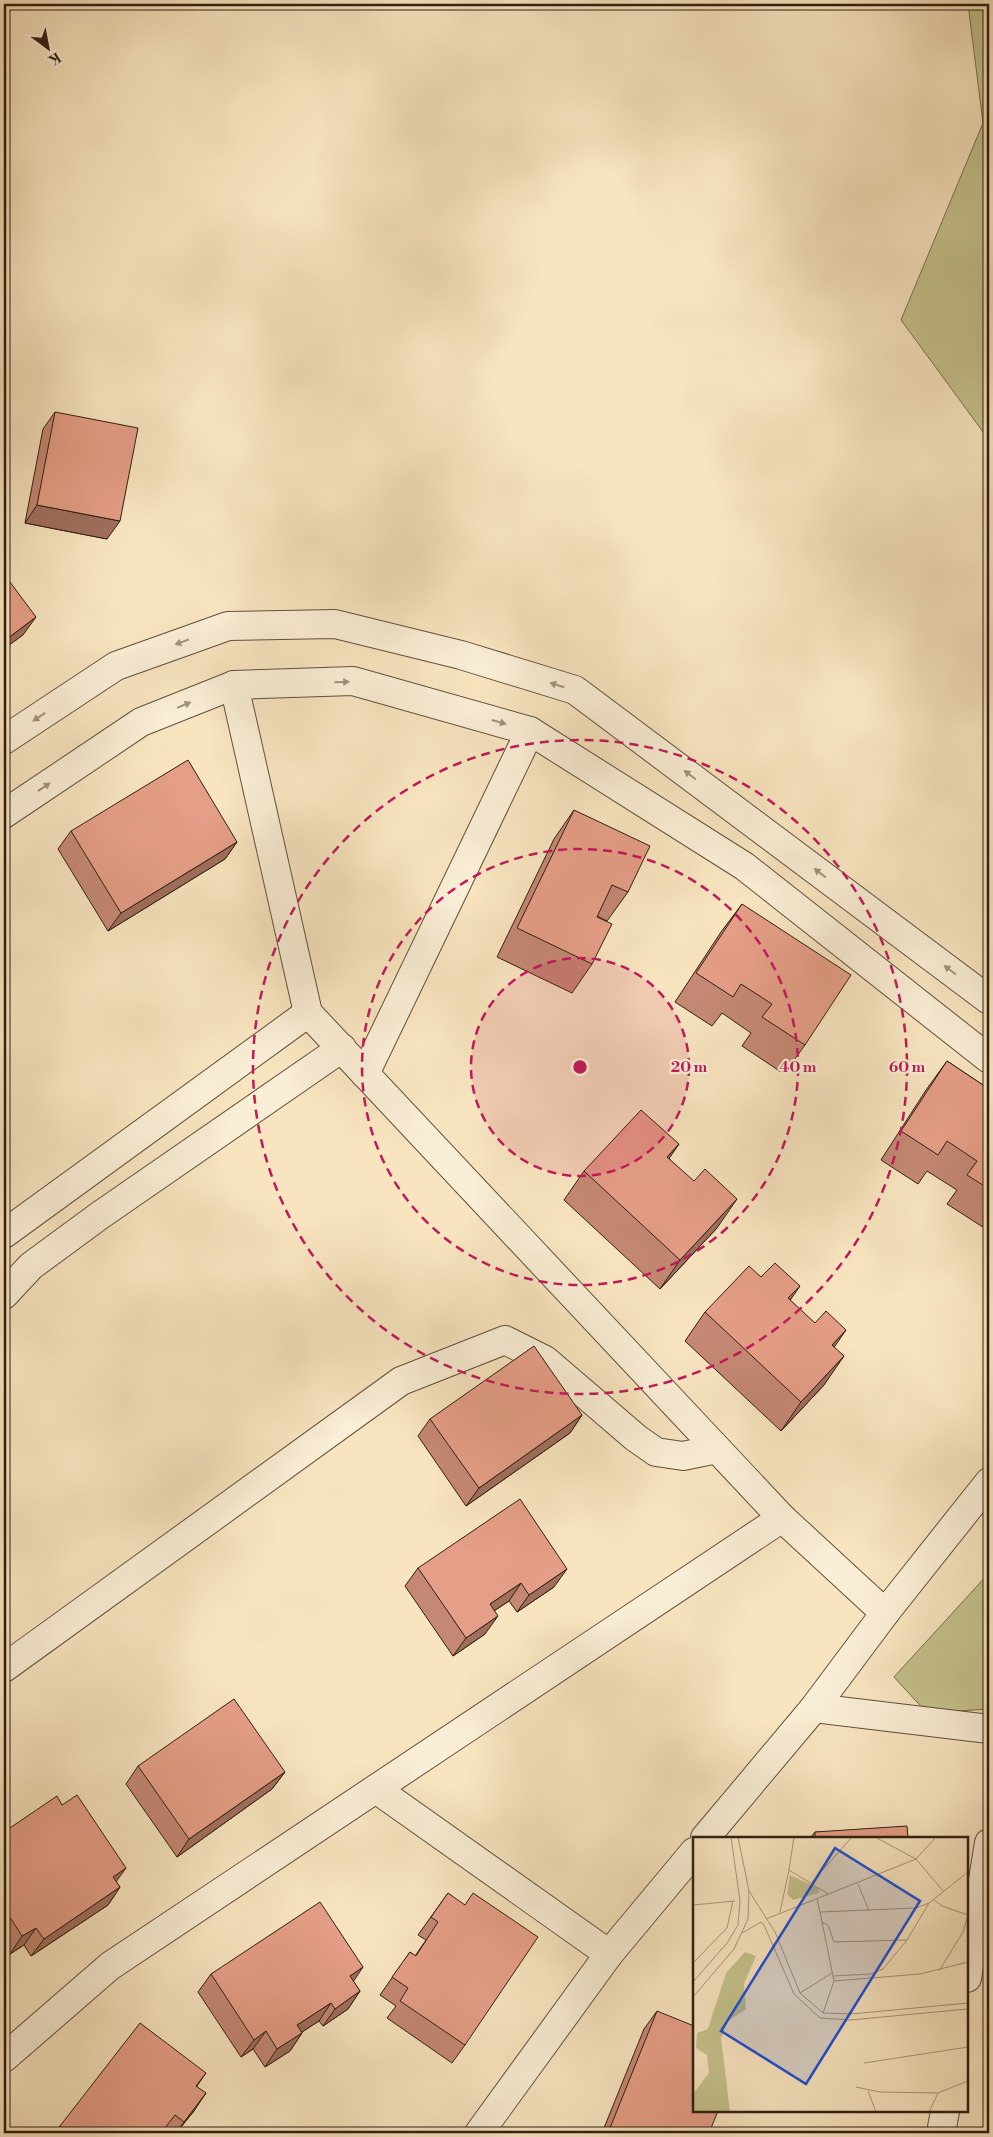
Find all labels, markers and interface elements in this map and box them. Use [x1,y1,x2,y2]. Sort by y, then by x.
north arrow [22,22,72,72]
text: K [44,48,64,69]
one-way arrow [174,639,189,647]
one-way arrow [335,677,351,685]
one-way arrow [549,680,564,688]
one-way arrow [177,700,191,708]
one-way arrow [32,712,46,722]
one-way arrow [492,718,507,726]
one-way arrow [684,770,697,781]
one-way arrow [37,782,51,791]
one-way arrow [813,868,827,878]
one-way arrow [944,965,957,976]
centre of rings [571,1058,589,1076]
text: 20 m [671,1058,708,1077]
text: 40 m [779,1058,817,1077]
text: 60 m [889,1058,926,1077]
inset map [693,1837,968,2112]

